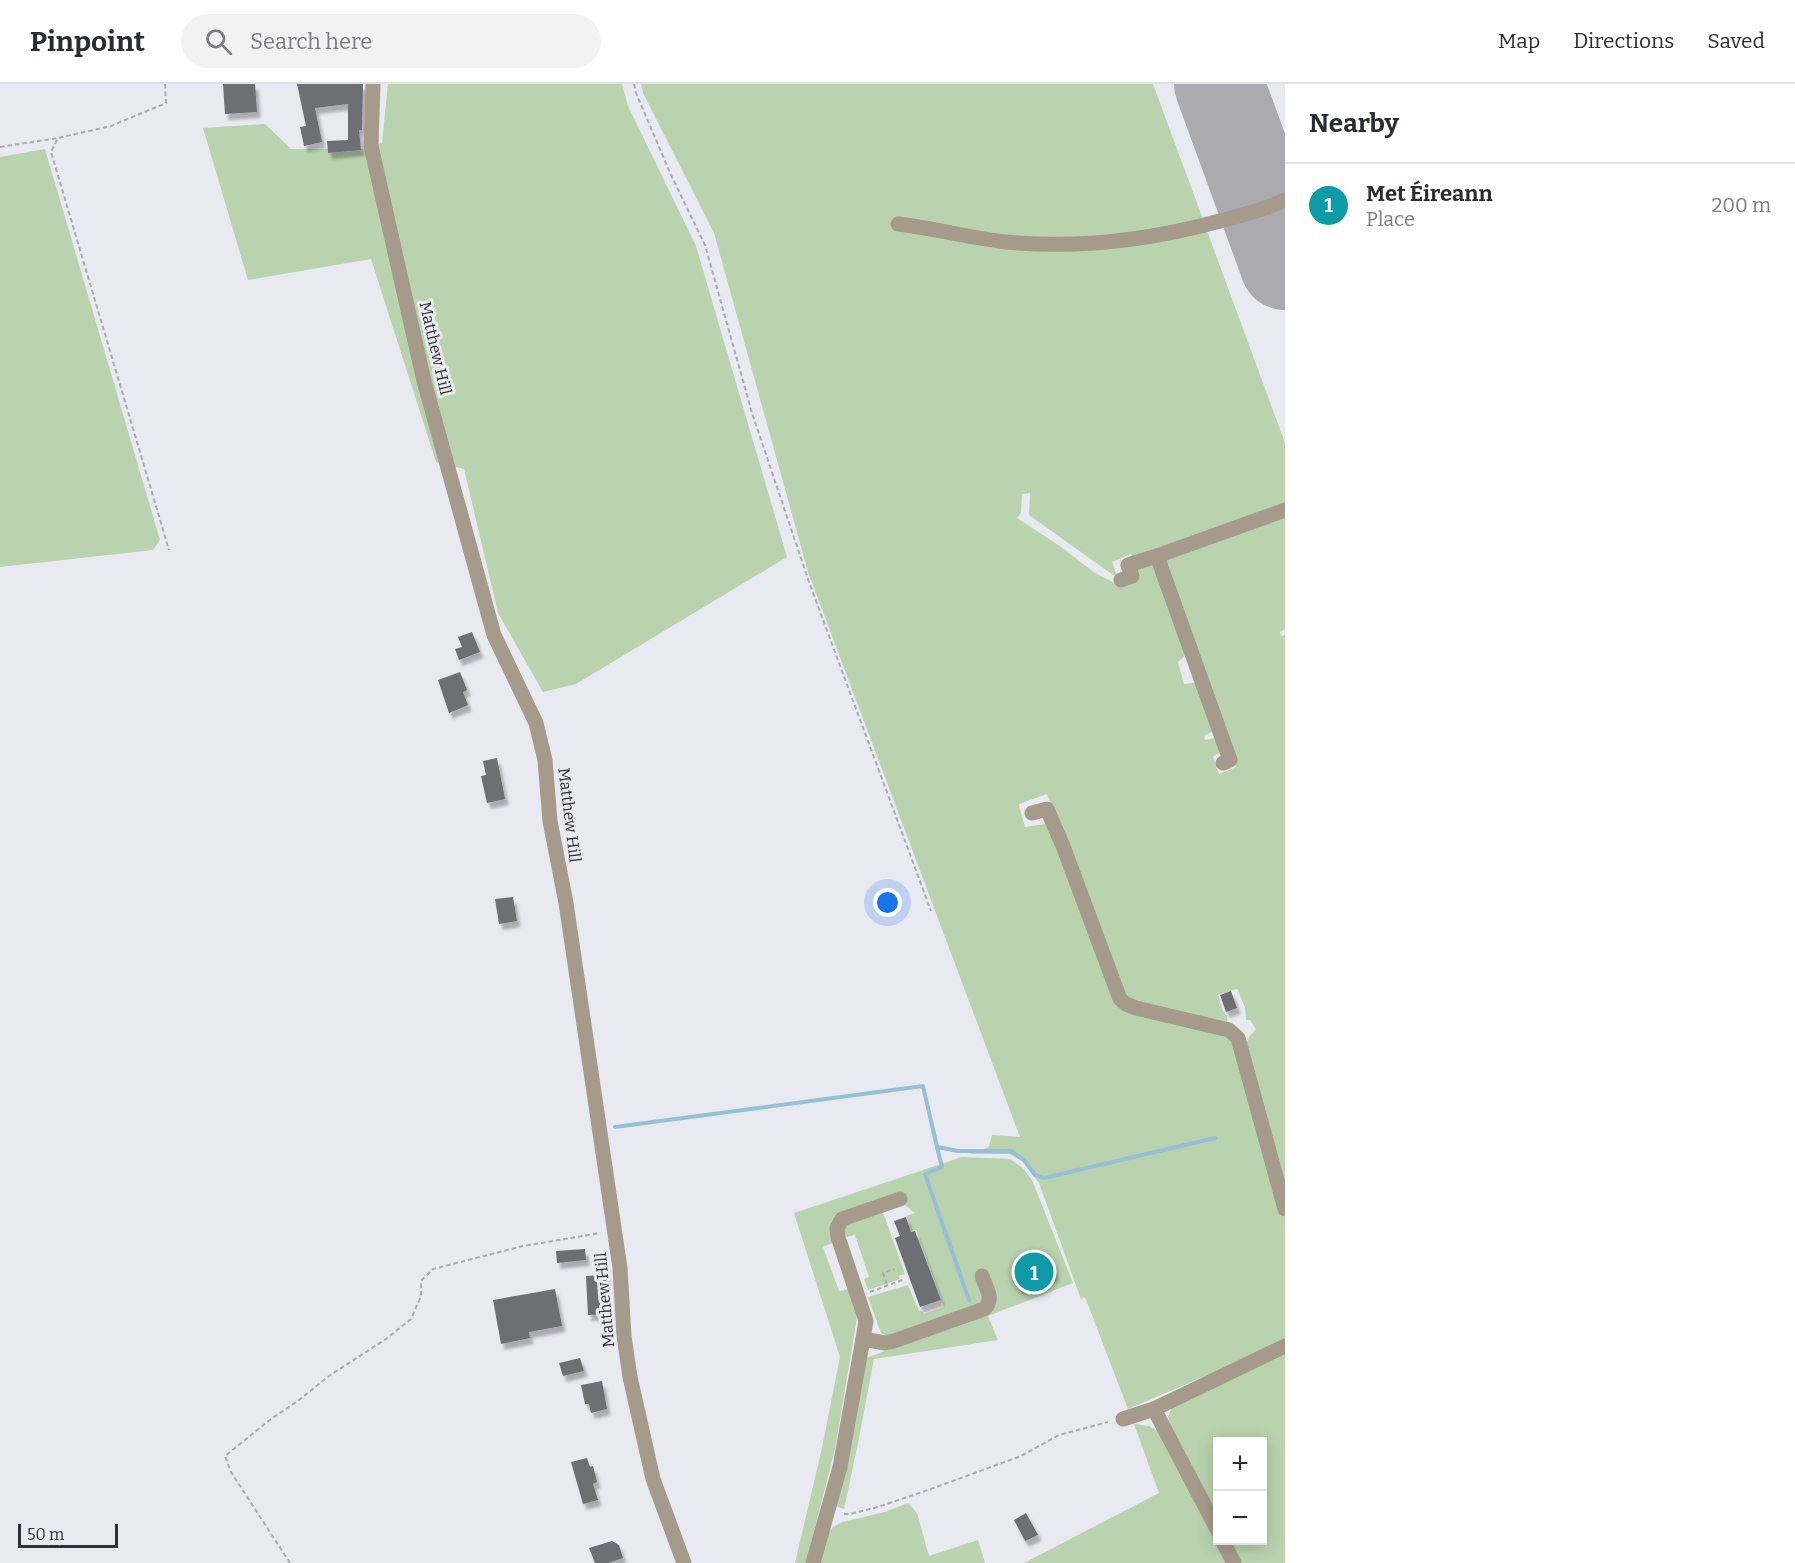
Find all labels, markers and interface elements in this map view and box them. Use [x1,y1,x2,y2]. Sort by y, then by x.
search box [181,14,601,68]
text: Pinpoint [30,25,145,58]
icon: search [202,25,235,58]
text: Search here [250,28,372,55]
text: Map [1498,28,1540,54]
text: Directions [1573,28,1674,54]
text: Saved [1707,28,1765,54]
text: Nearby [1309,108,1399,139]
text: Met Éireann [1366,180,1493,207]
text: 1 [1324,193,1333,217]
text: 200 m [1711,193,1771,217]
text: Place [1366,207,1415,231]
street label: Matthew Hill [416,300,456,397]
street label: Matthew Hill [554,767,585,864]
your location [873,888,902,917]
pin: 1 [1014,1250,1054,1294]
street label: Matthew Hill [591,1251,618,1348]
map controls [1213,1437,1267,1545]
button: + [1213,1437,1267,1491]
button: − [1213,1491,1267,1545]
scale bar [18,1521,118,1548]
text: 50 m [27,1525,64,1544]

